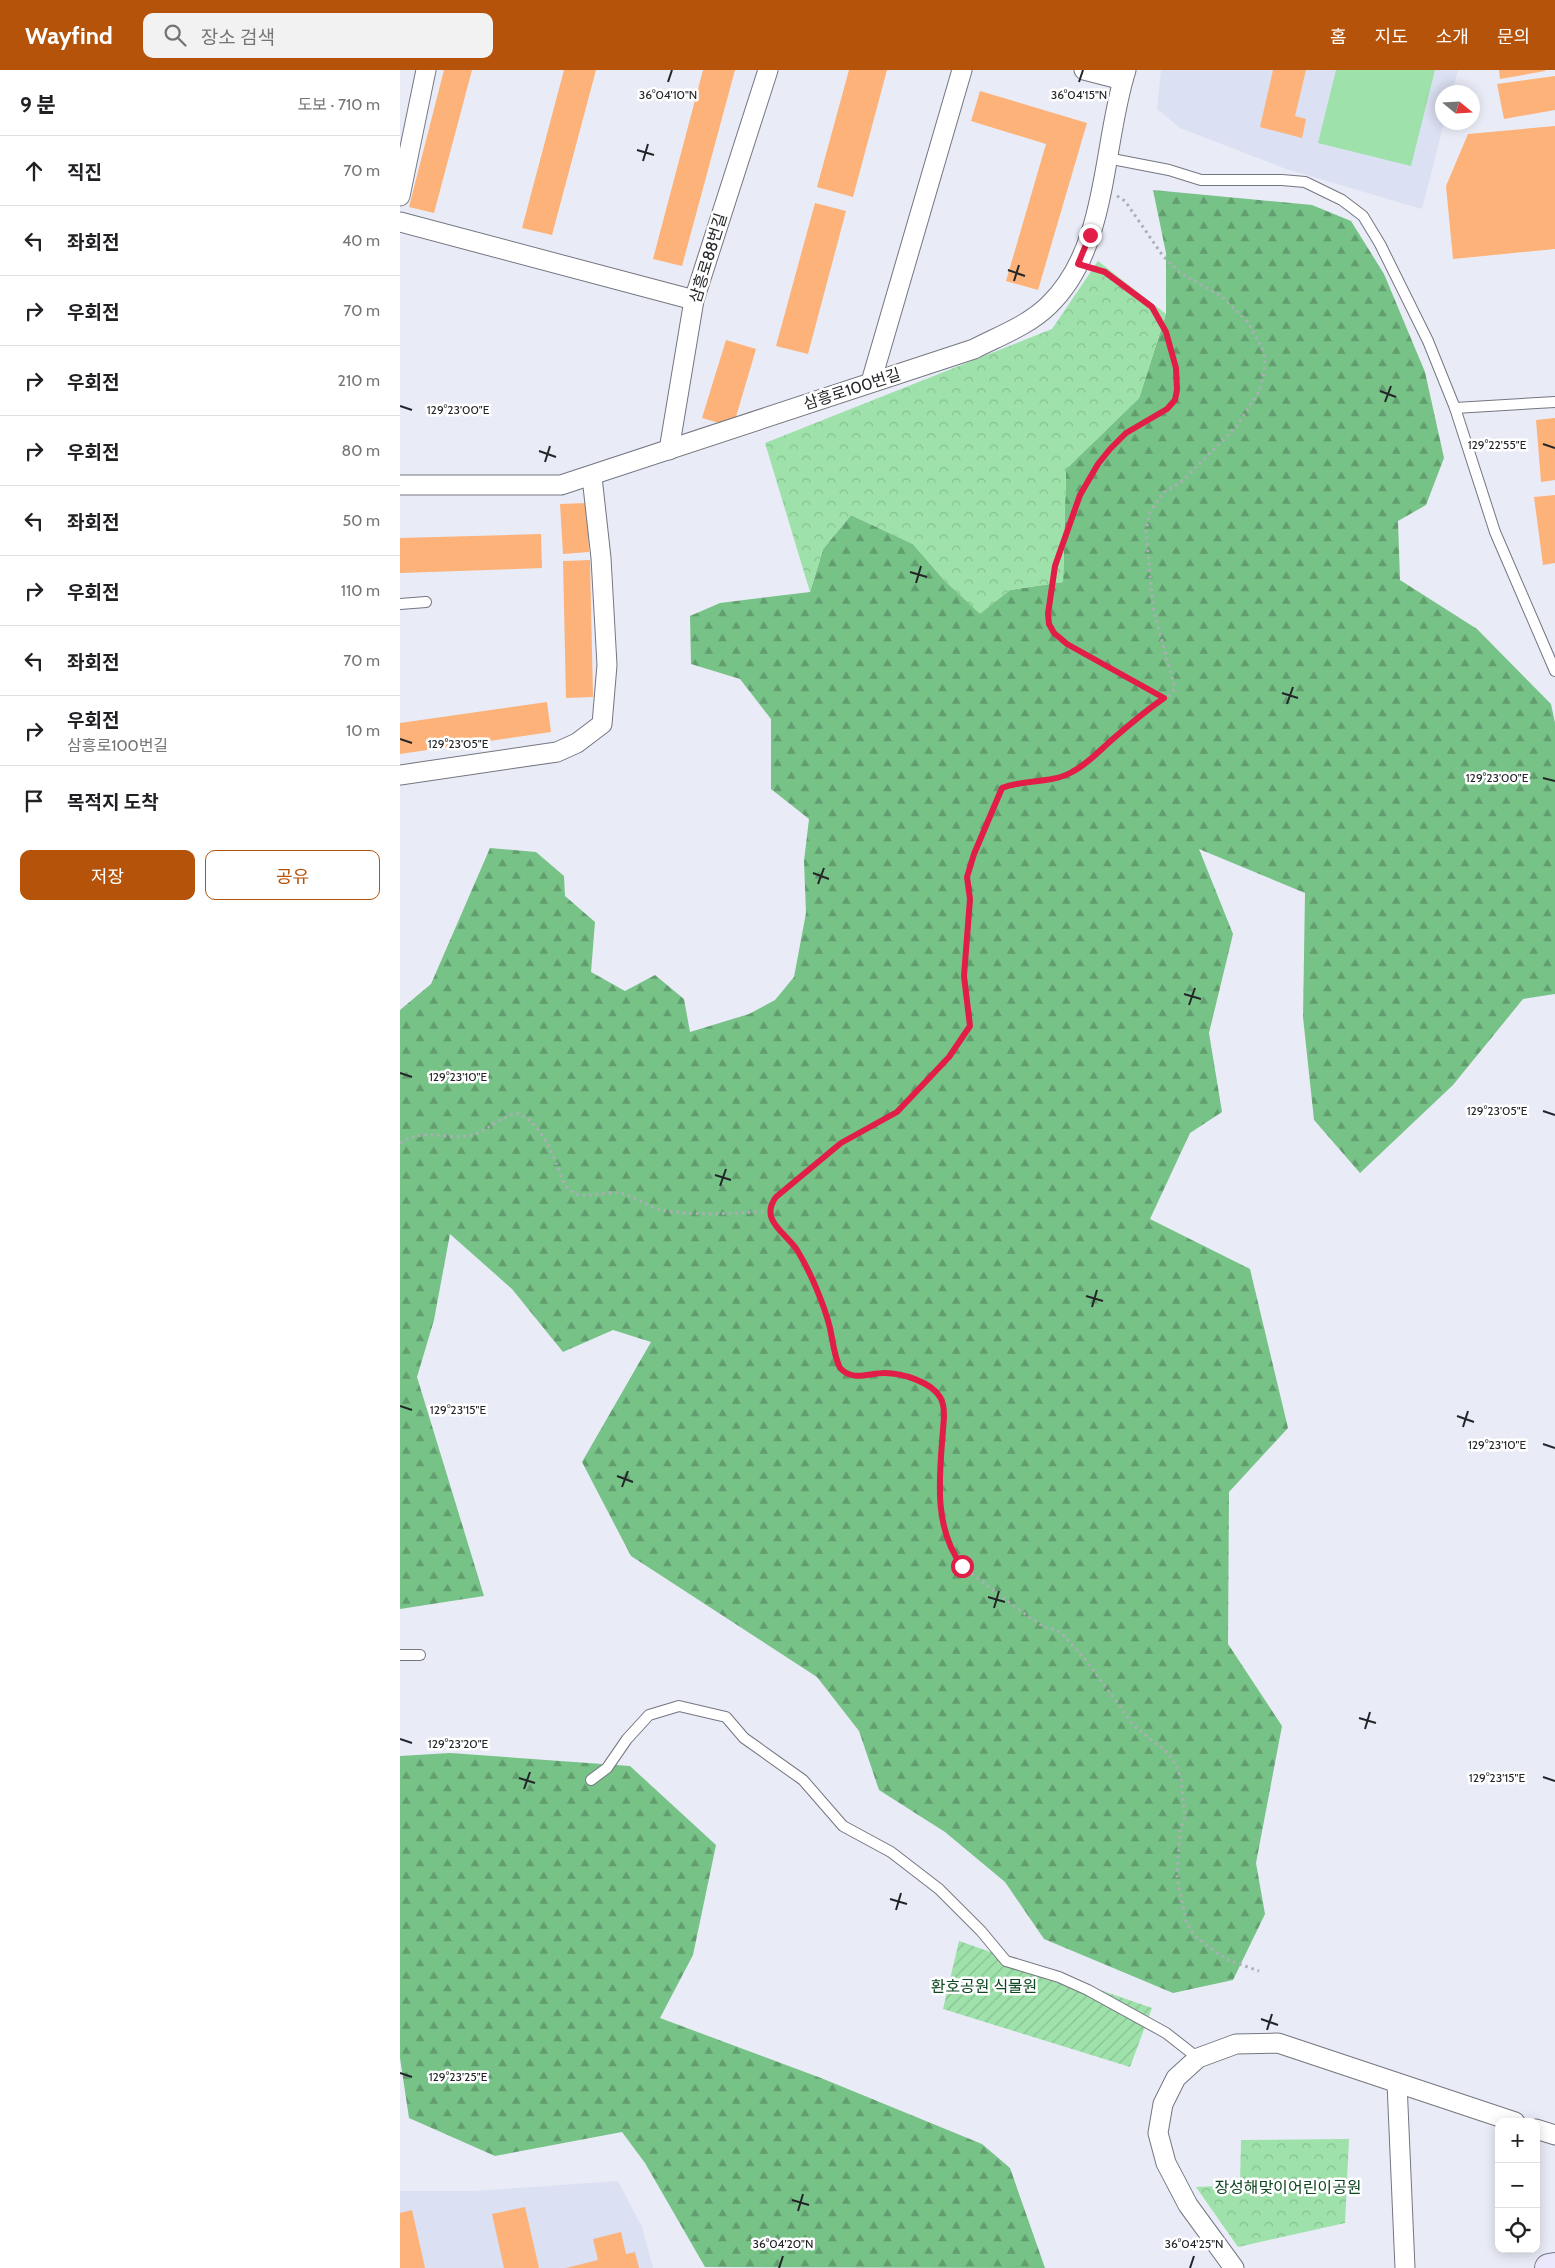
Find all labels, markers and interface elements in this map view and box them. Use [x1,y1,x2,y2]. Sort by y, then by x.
search box [143,13,493,58]
text: Wayfind [25,21,113,50]
icon: search [161,21,189,49]
text: 장소 검색 [201,26,275,49]
text: 홈 [1330,26,1347,48]
text: 지도 [1375,26,1408,48]
text: 소개 [1436,26,1469,48]
text: 문의 [1497,26,1530,48]
north arrow [1435,85,1480,130]
text: 36°04'10"N [639,87,697,102]
text: 36°04'15"N [1051,87,1107,102]
text: 9 분 [20,92,56,117]
text: 도보 · 710 m [297,95,380,114]
icon: ahead [20,157,48,185]
text: 직진 [67,161,102,184]
text: 70 m [343,161,380,180]
street label: 삼흥로88번길 [685,211,731,305]
route end [1079,224,1102,247]
icon: left [20,227,48,255]
text: 좌회전 [67,231,119,254]
text: 40 m [342,231,380,250]
icon: right [20,297,48,325]
text: 우회전 [67,301,119,324]
text: 70 m [343,301,380,320]
street label: 삼흥로100번길 [801,364,903,414]
icon: right [20,367,48,395]
text: 우회전 [67,371,119,394]
text: 210 m [338,371,380,390]
text: 129°23'00"E [427,402,490,417]
icon: right [20,437,48,465]
text: 129°22'55"E [1468,437,1527,452]
text: 우회전 [67,441,119,464]
text: 80 m [342,441,380,460]
icon: left [20,507,48,535]
text: 좌회전 [67,511,119,534]
text: 50 m [343,511,380,530]
icon: right [20,577,48,605]
text: 우회전 [67,581,119,604]
text: 110 m [341,581,380,600]
icon: left [20,647,48,675]
text: 좌회전 [67,651,119,674]
text: 70 m [343,651,380,670]
text: 우회전 [67,709,119,732]
icon: right [20,717,48,745]
text: 10 m [346,721,380,740]
text: 삼흥로100번길 [67,736,168,755]
text: 129°23'05"E [428,736,489,751]
text: 129°23'00"E [1466,770,1529,785]
icon: arrive [20,787,48,815]
text: 목적지 도착 [67,791,159,814]
button: 저장 [20,850,195,900]
button: 공유 [205,850,380,900]
text: 129°23'10"E [429,1069,487,1084]
text: 129°23'05"E [1467,1103,1528,1118]
text: 129°23'15"E [430,1402,486,1417]
text: 129°23'10"E [1468,1437,1526,1452]
route start [951,1555,974,1578]
text: 129°23'20"E [428,1736,489,1751]
text: 129°23'15"E [1469,1770,1525,1785]
park label: 환호공원 식물원 [931,1977,1037,1996]
text: 129°23'25"E [429,2069,488,2084]
map controls [1495,2118,1540,2253]
button: + [1495,2118,1540,2163]
button: − [1495,2163,1540,2208]
park label: 장성해맞이어린이공원 [1214,2178,1362,2197]
button: locate [1495,2208,1540,2253]
text: 36°04'20"N [753,2236,813,2251]
text: 36°04'25"N [1165,2236,1224,2251]

